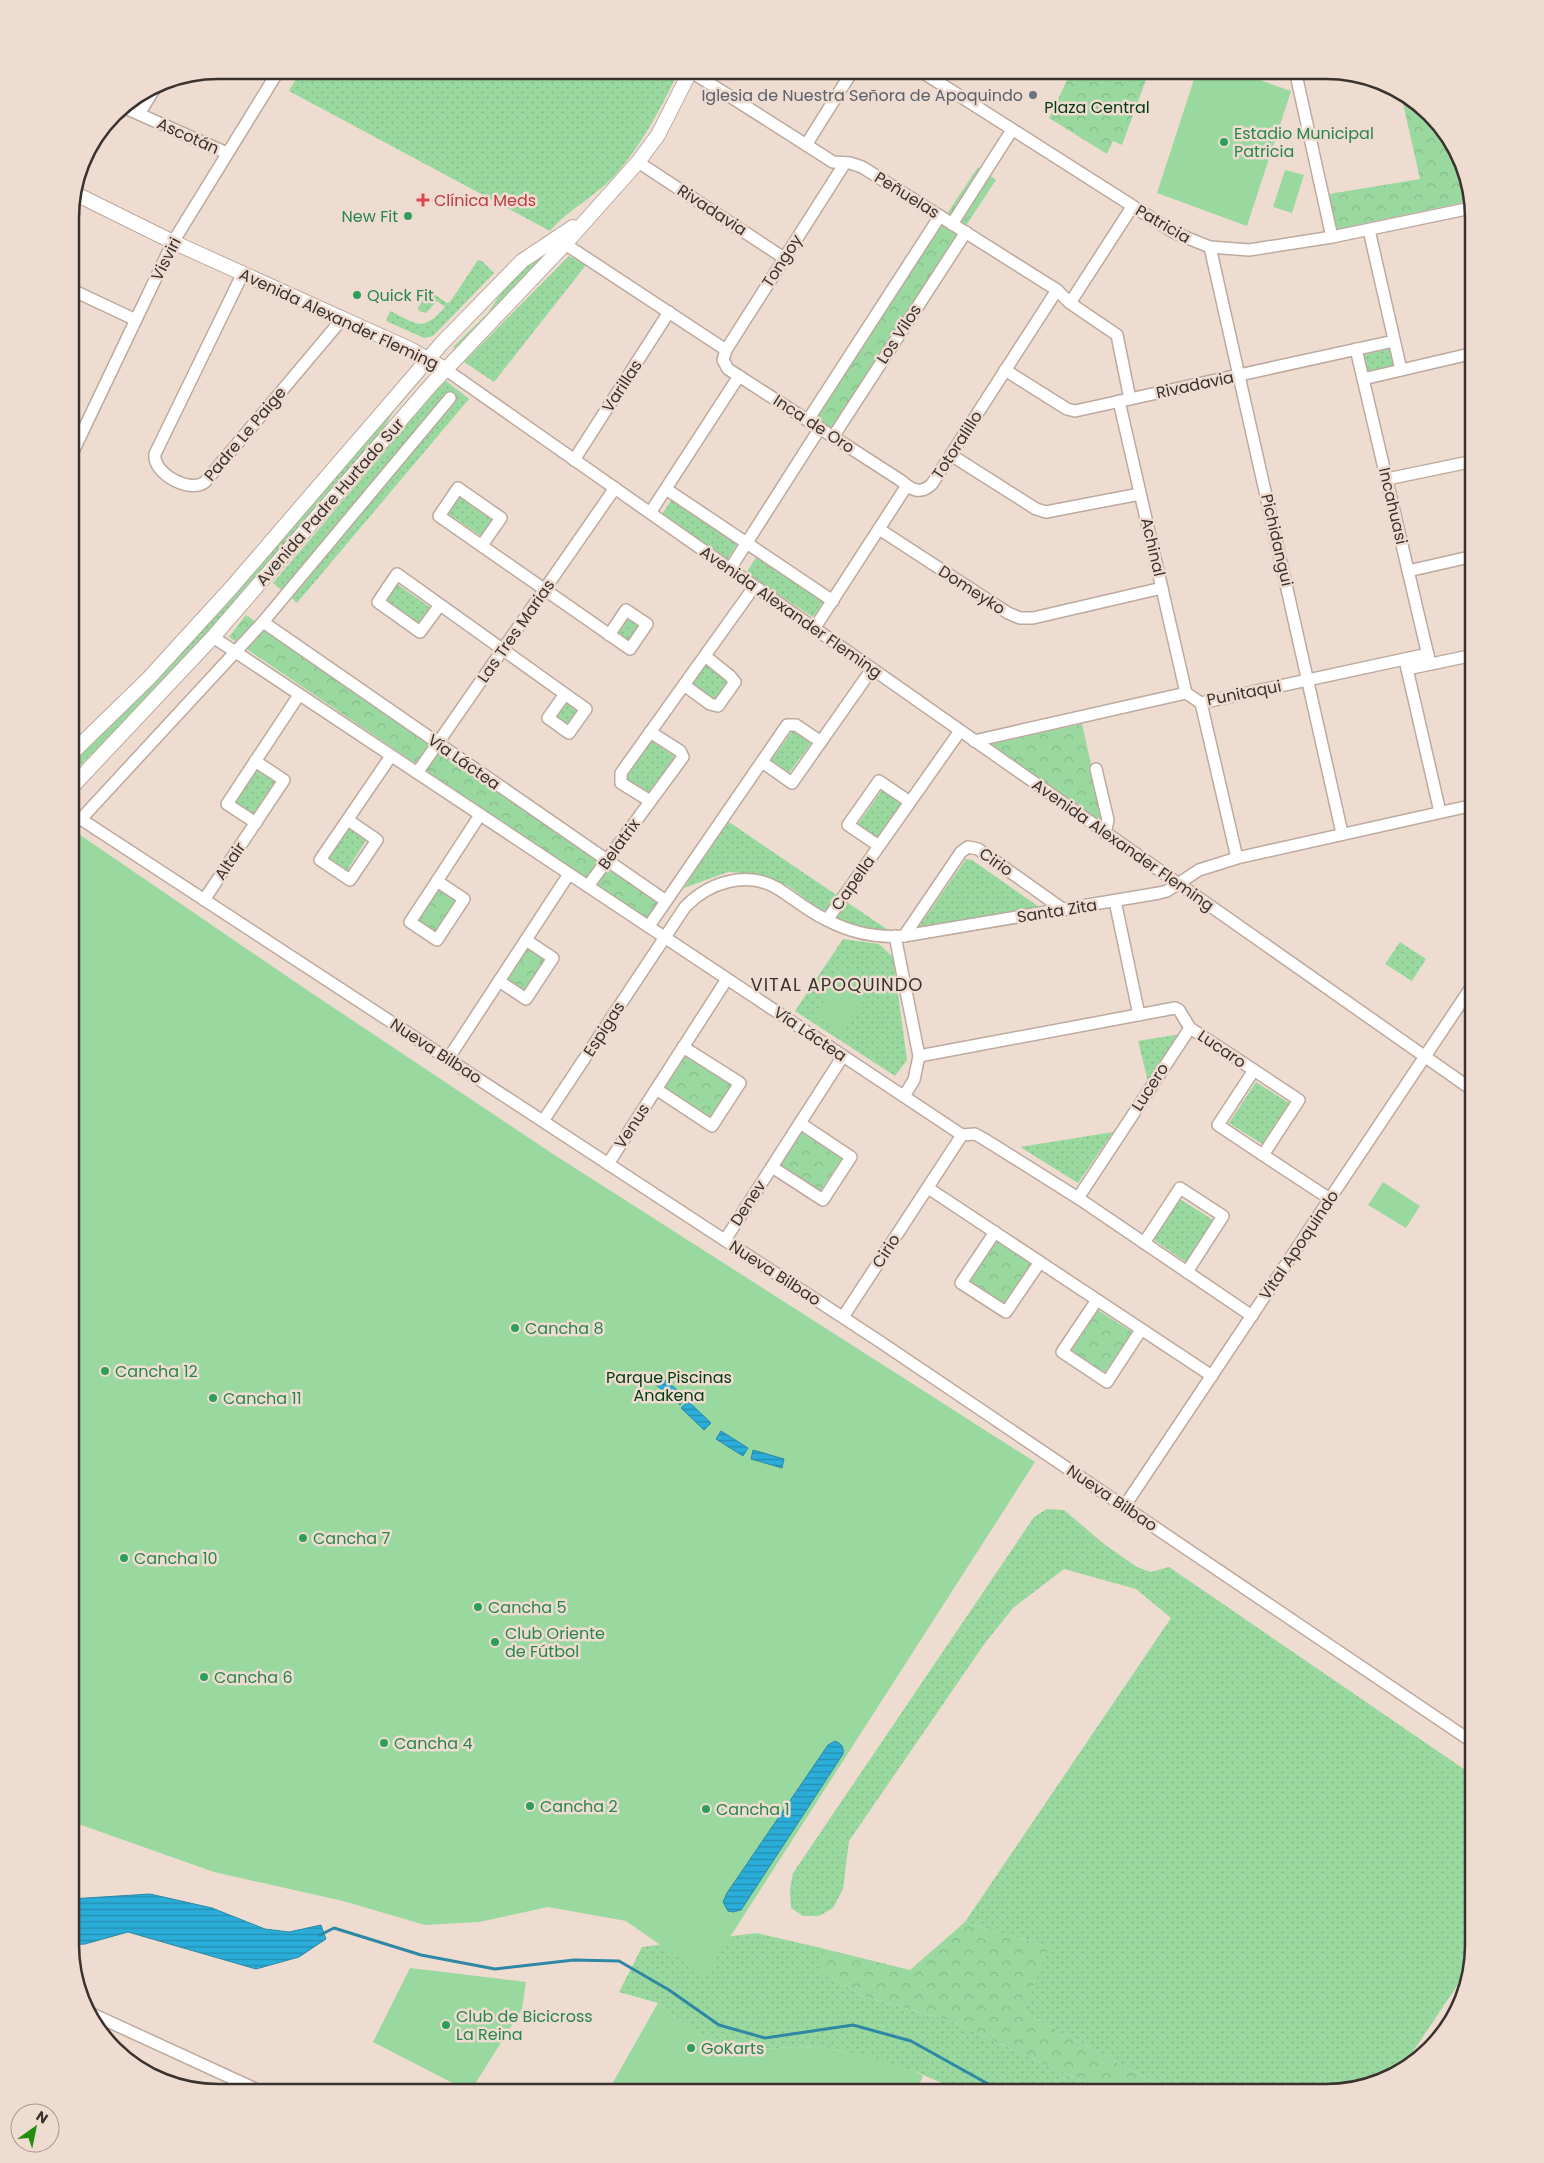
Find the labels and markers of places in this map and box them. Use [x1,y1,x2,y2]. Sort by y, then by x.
place label: Iglesia de Nuestra Señora de Apoquindo [701,84,1023,107]
marker: Iglesia de Nuestra Señora de Apoquindo [1027,89,1039,101]
place label: Estadio Municipal Patricia [1234,122,1374,163]
marker: Estadio Municipal Patricia [1218,136,1230,148]
place label: Clínica Meds [434,189,536,212]
marker: Clínica Meds [416,193,430,207]
place label: New Fit [342,205,398,228]
marker: New Fit [402,210,414,222]
place label: Quick Fit [367,284,434,307]
marker: Quick Fit [351,289,363,301]
place label: Cancha 8 [525,1317,604,1340]
marker: Cancha 8 [509,1322,521,1334]
place label: Cancha 12 [115,1360,198,1383]
marker: Cancha 12 [99,1365,111,1377]
place label: Cancha 11 [223,1387,302,1410]
marker: Cancha 11 [207,1392,219,1404]
place label: Cancha 7 [313,1527,390,1550]
marker: Cancha 7 [297,1532,309,1544]
place label: Cancha 10 [134,1547,218,1570]
marker: Cancha 10 [118,1552,130,1564]
place label: Cancha 5 [488,1596,567,1619]
marker: Cancha 5 [472,1601,484,1613]
place label: Club Oriente de Fútbol [505,1622,605,1663]
marker: Club Oriente de Fútbol [489,1636,501,1648]
place label: Cancha 6 [214,1666,293,1689]
marker: Cancha 6 [198,1671,210,1683]
place label: Cancha 4 [394,1732,473,1755]
marker: Cancha 4 [378,1737,390,1749]
place label: Cancha 2 [540,1795,618,1818]
place label: Cancha 1 [716,1798,790,1821]
marker: Cancha 2 [524,1800,536,1812]
marker: Cancha 1 [700,1803,712,1815]
place label: Club de Bicicross La Reina [456,2005,593,2046]
marker: Club de Bicicross La Reina [440,2019,452,2031]
place label: GoKarts [701,2037,764,2060]
marker: GoKarts [685,2042,697,2054]

